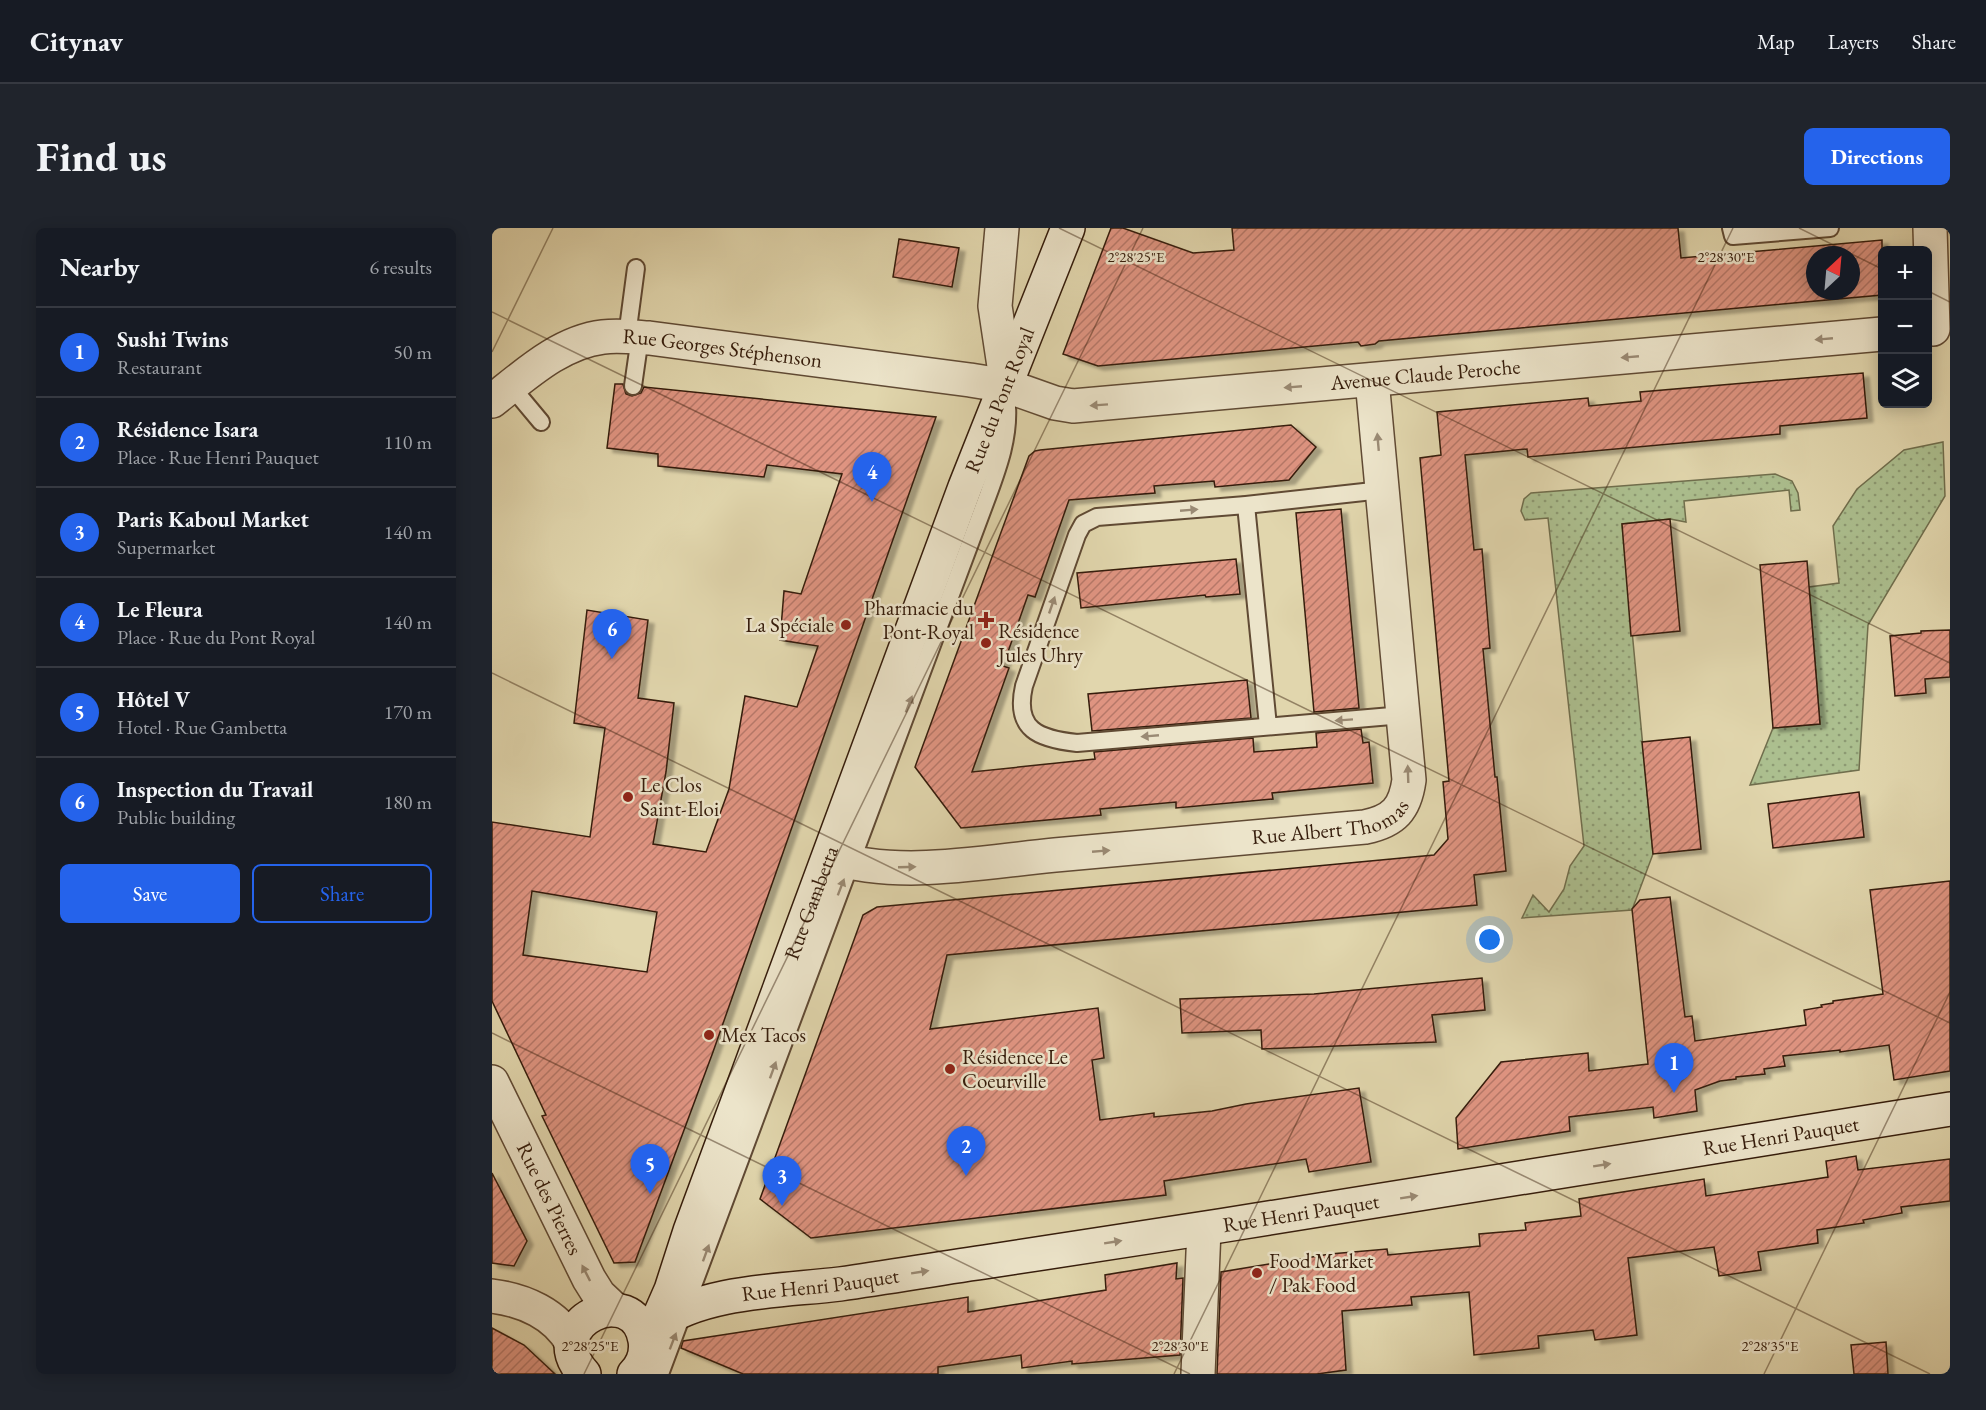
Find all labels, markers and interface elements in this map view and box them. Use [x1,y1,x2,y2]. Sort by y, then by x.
text: Citynav [30,23,123,59]
text: Map [1757,28,1795,55]
text: Layers [1828,28,1879,55]
text: Share [1912,28,1956,55]
button: Directions [1804,128,1950,185]
text: Find us [36,129,167,184]
north arrow [1806,246,1860,300]
map controls [1878,246,1932,408]
button: + [1878,246,1932,300]
text: 2°28'25"E [1108,247,1165,266]
text: 2°28'30"E [1698,247,1755,266]
text: Nearby [60,250,140,284]
text: 6 results [369,254,432,280]
button: − [1878,300,1932,354]
street label: Rue Georges Stéphenson [622,322,824,374]
street label: Rue du Pont Royal [958,323,1040,477]
text: Sushi Twins [117,325,228,354]
one-way arrow [1815,334,1834,344]
text: 1 [74,339,85,365]
text: 50 m [393,339,432,365]
street label: Avenue Claude Peroche [1328,352,1521,396]
one-way arrow [1620,352,1639,362]
text: Restaurant [117,354,202,380]
button: layers [1878,354,1932,408]
one-way arrow [1284,382,1303,392]
one-way arrow [1089,400,1108,409]
text: Résidence Isara [117,415,258,444]
text: 2 [74,429,85,455]
text: 110 m [384,429,432,455]
one-way arrow [1373,433,1383,452]
text: Place · Rue Henri Pauquet [117,444,319,470]
pin: 4 [852,452,892,502]
text: Paris Kaboul Market [117,505,309,534]
one-way arrow [1179,505,1198,515]
text: 3 [74,519,85,545]
text: 140 m [384,519,432,545]
text: Supermarket [117,534,215,560]
place label: Pharmacie du Pont-Royal [864,594,974,645]
text: Le Fleura [117,595,203,624]
one-way arrow [1048,596,1057,614]
text: 4 [74,609,85,635]
text: 140 m [384,609,432,635]
pin: 6 [592,610,632,659]
place label: La Spéciale [745,611,834,638]
marker: Pharmacie du Pont-Royal [979,613,993,627]
place label: Résidence Jules Uhry [996,617,1084,668]
marker: La Spéciale [839,618,853,632]
text: Place · Rue du Pont Royal [117,624,315,650]
marker: Résidence Jules Uhry [979,636,993,650]
text: Hôtel V [117,685,190,714]
one-way arrow [905,695,915,713]
text: 5 [74,699,85,725]
text: 170 m [384,699,432,725]
text: Hotel · Rue Gambetta [117,714,287,740]
one-way arrow [1335,715,1354,725]
one-way arrow [1141,732,1160,741]
one-way arrow [1404,764,1413,783]
place label: Le Clos Saint-Eloi [640,771,719,822]
text: Inspection du Travail [117,775,313,804]
text: 6 [74,789,85,815]
text: 180 m [384,789,432,815]
marker: Le Clos Saint-Eloi [621,790,635,804]
street label: Rue Albert Thomas [1250,795,1415,850]
text: Public building [117,804,235,830]
street label: Rue Gambetta [777,842,844,963]
one-way arrow [1092,846,1111,856]
one-way arrow [897,863,916,872]
button: Save [60,864,240,923]
button: Share [252,864,432,923]
one-way arrow [837,878,846,896]
your location [1475,925,1504,954]
place label: Mex Tacos [721,1021,806,1048]
marker: Mex Tacos [702,1028,716,1042]
place label: Résidence Le Coeurville [962,1043,1068,1094]
pin: 1 [1654,1044,1694,1093]
one-way arrow [769,1061,779,1079]
marker: Résidence Le Coeurville [943,1062,957,1076]
street label: Rue Henri Pauquet [1700,1110,1861,1162]
pin: 2 [946,1126,986,1176]
street label: Rue des Pierres [511,1138,589,1259]
pin: 5 [630,1144,670,1194]
pin: 3 [762,1156,802,1206]
one-way arrow [1592,1161,1611,1170]
street label: Rue Henri Pauquet [1221,1187,1381,1238]
one-way arrow [1400,1192,1419,1201]
one-way arrow [1103,1238,1122,1247]
one-way arrow [702,1244,711,1262]
place label: Food Market / Pak Food [1269,1247,1374,1298]
street label: Rue Henri Pauquet [740,1261,901,1307]
one-way arrow [582,1264,591,1281]
marker: Food Market / Pak Food [1250,1266,1264,1280]
one-way arrow [911,1267,930,1276]
one-way arrow [669,1332,678,1350]
text: 2°28'25"E [562,1336,619,1355]
text: 2°28'30"E [1152,1336,1209,1355]
text: 2°28'35"E [1742,1336,1799,1355]

